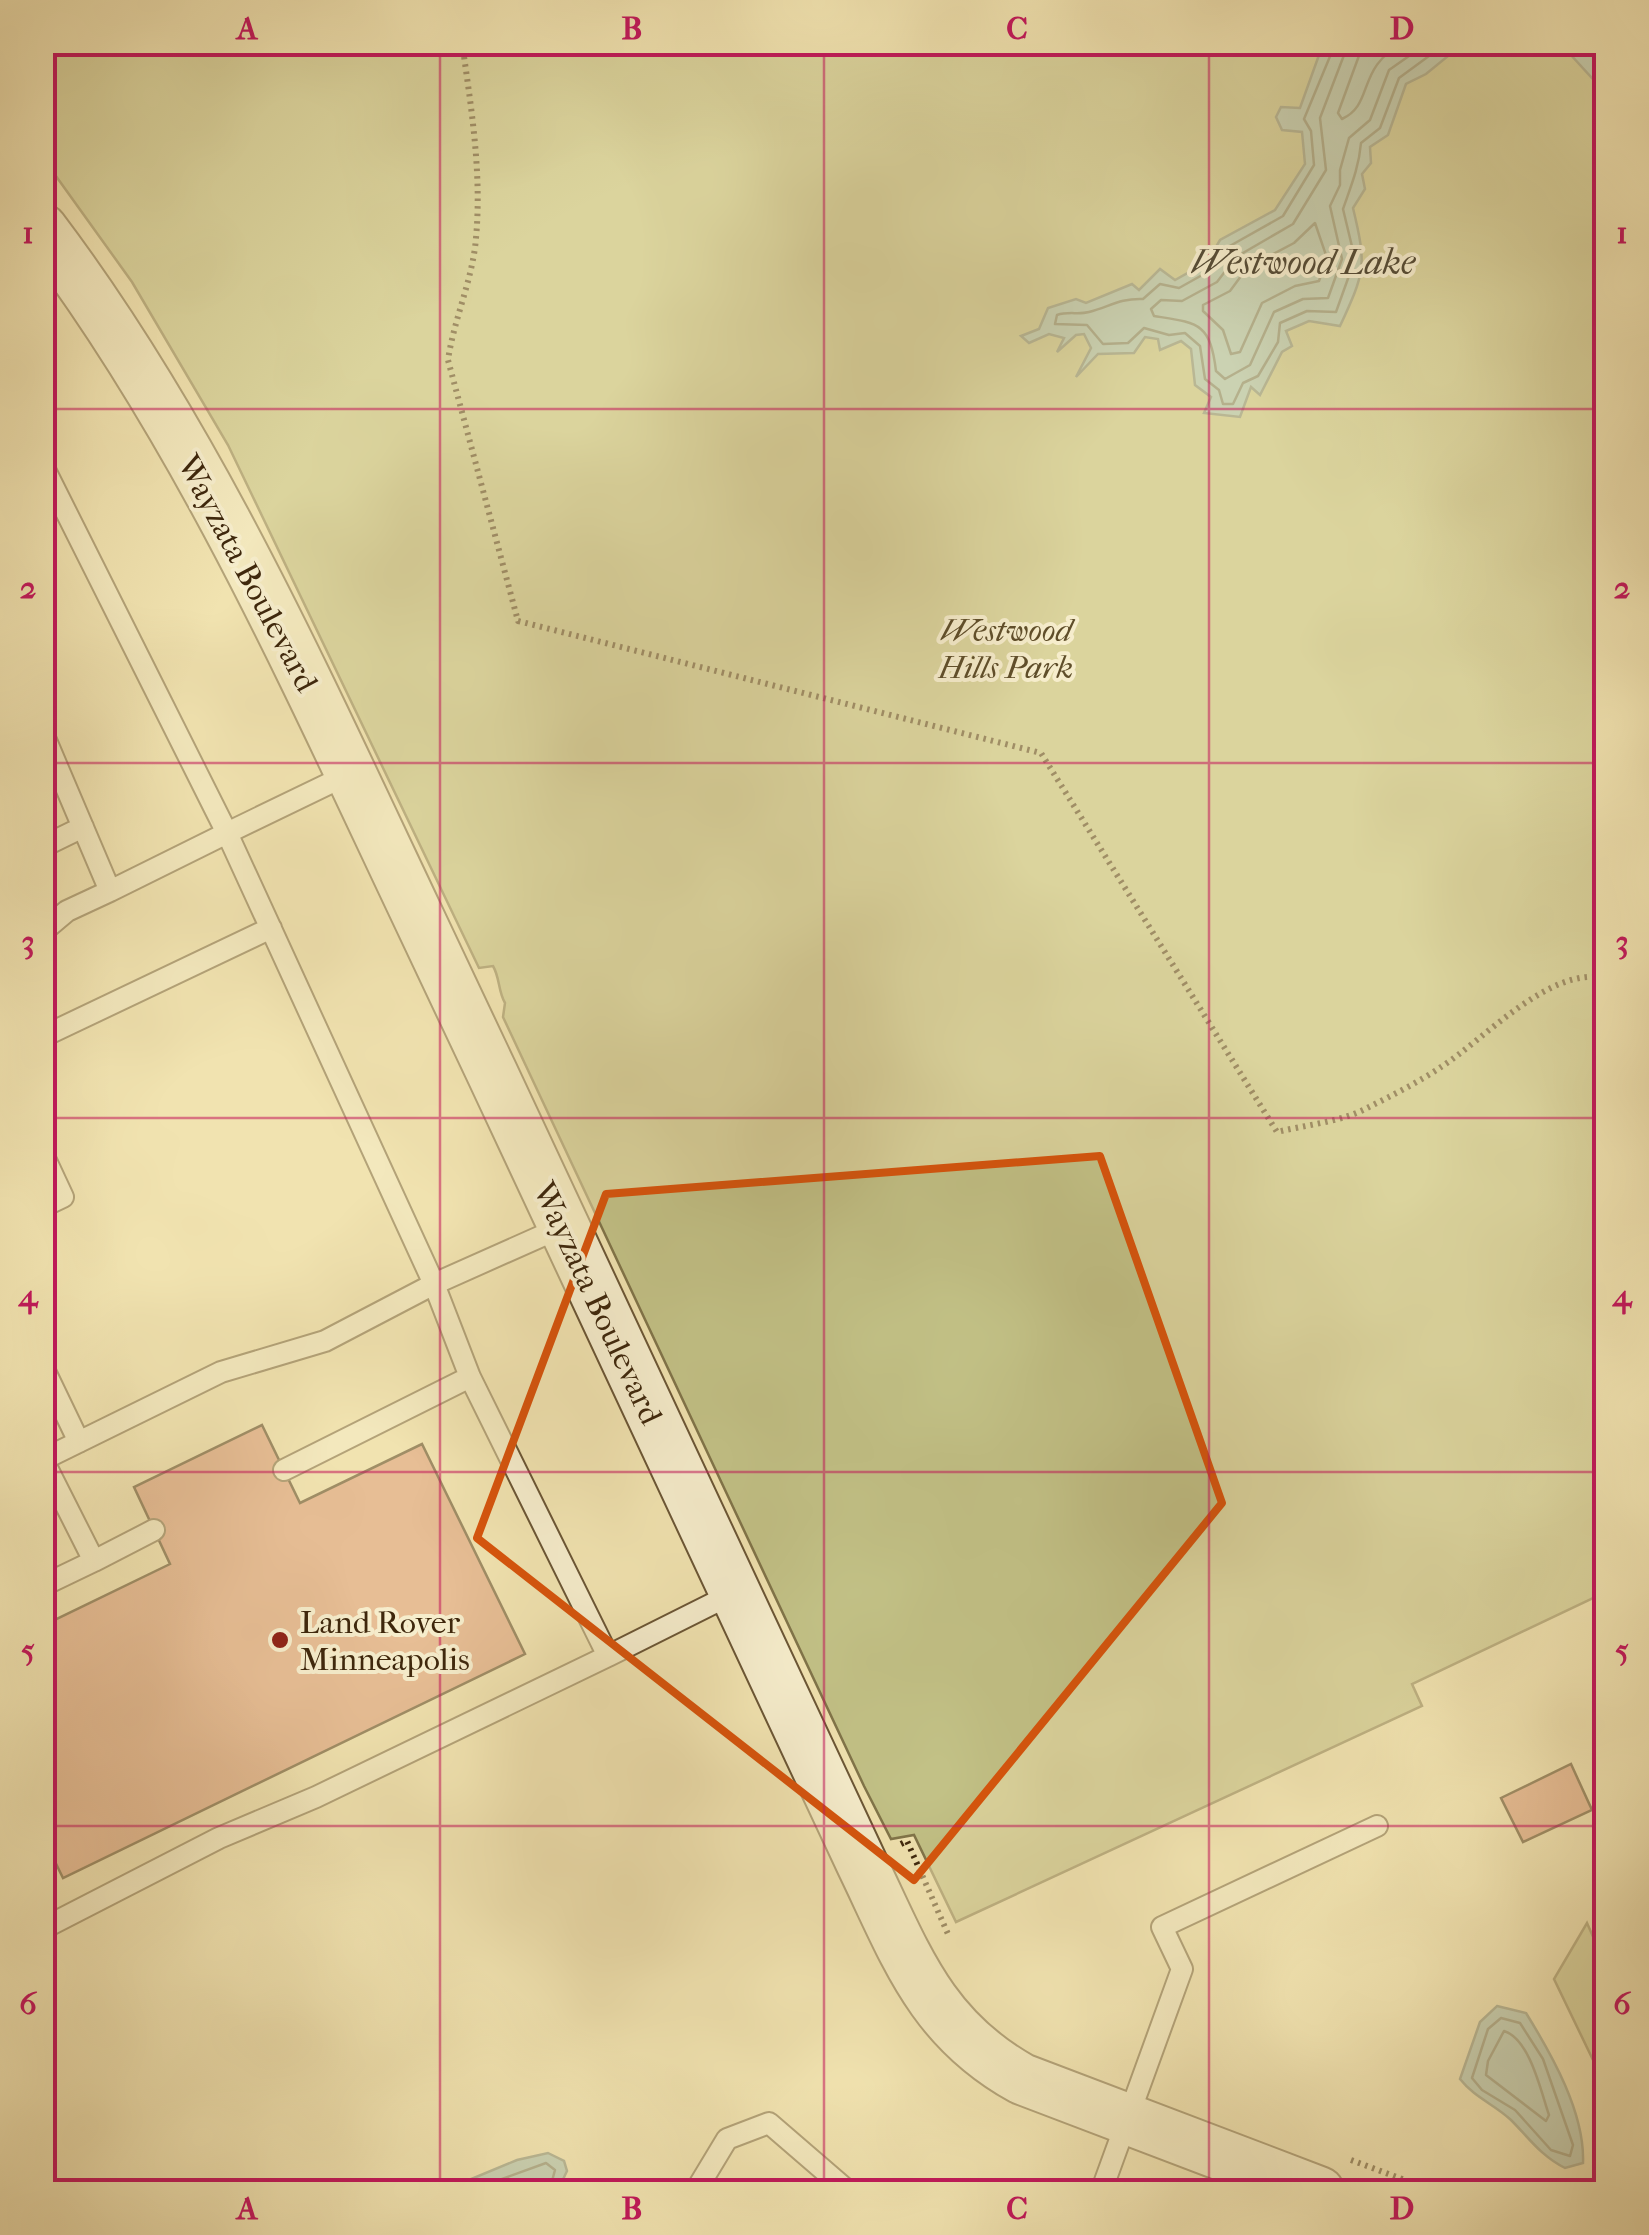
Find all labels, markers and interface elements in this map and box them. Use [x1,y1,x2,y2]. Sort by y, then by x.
text: A [235,10,259,47]
text: B [622,10,642,47]
text: C [1006,10,1028,47]
text: D [1390,10,1414,47]
text: 1 [22,214,34,251]
text: 1 [1616,214,1628,251]
water label: Westwood Lake [1191,242,1416,283]
street label: Wayzata Boulevard [169,448,326,698]
text: 2 [20,569,36,606]
text: 2 [1614,569,1630,606]
park label: Westwood Hills Park [937,612,1076,686]
text: 3 [21,923,35,960]
text: 3 [1615,923,1629,960]
street label: Wayzata Boulevard [525,1175,670,1431]
text: 4 [18,1277,40,1315]
text: 4 [1612,1277,1634,1315]
place label: Land Rover Minneapolis [300,1604,470,1678]
marker: Land Rover Minneapolis [269,1629,291,1651]
text: 5 [21,1631,35,1668]
text: 5 [1615,1631,1629,1668]
text: 6 [19,1985,37,2022]
text: 6 [1613,1985,1631,2022]
text: A [235,2190,259,2227]
text: B [622,2190,642,2227]
text: C [1006,2190,1028,2227]
text: D [1390,2190,1414,2227]

